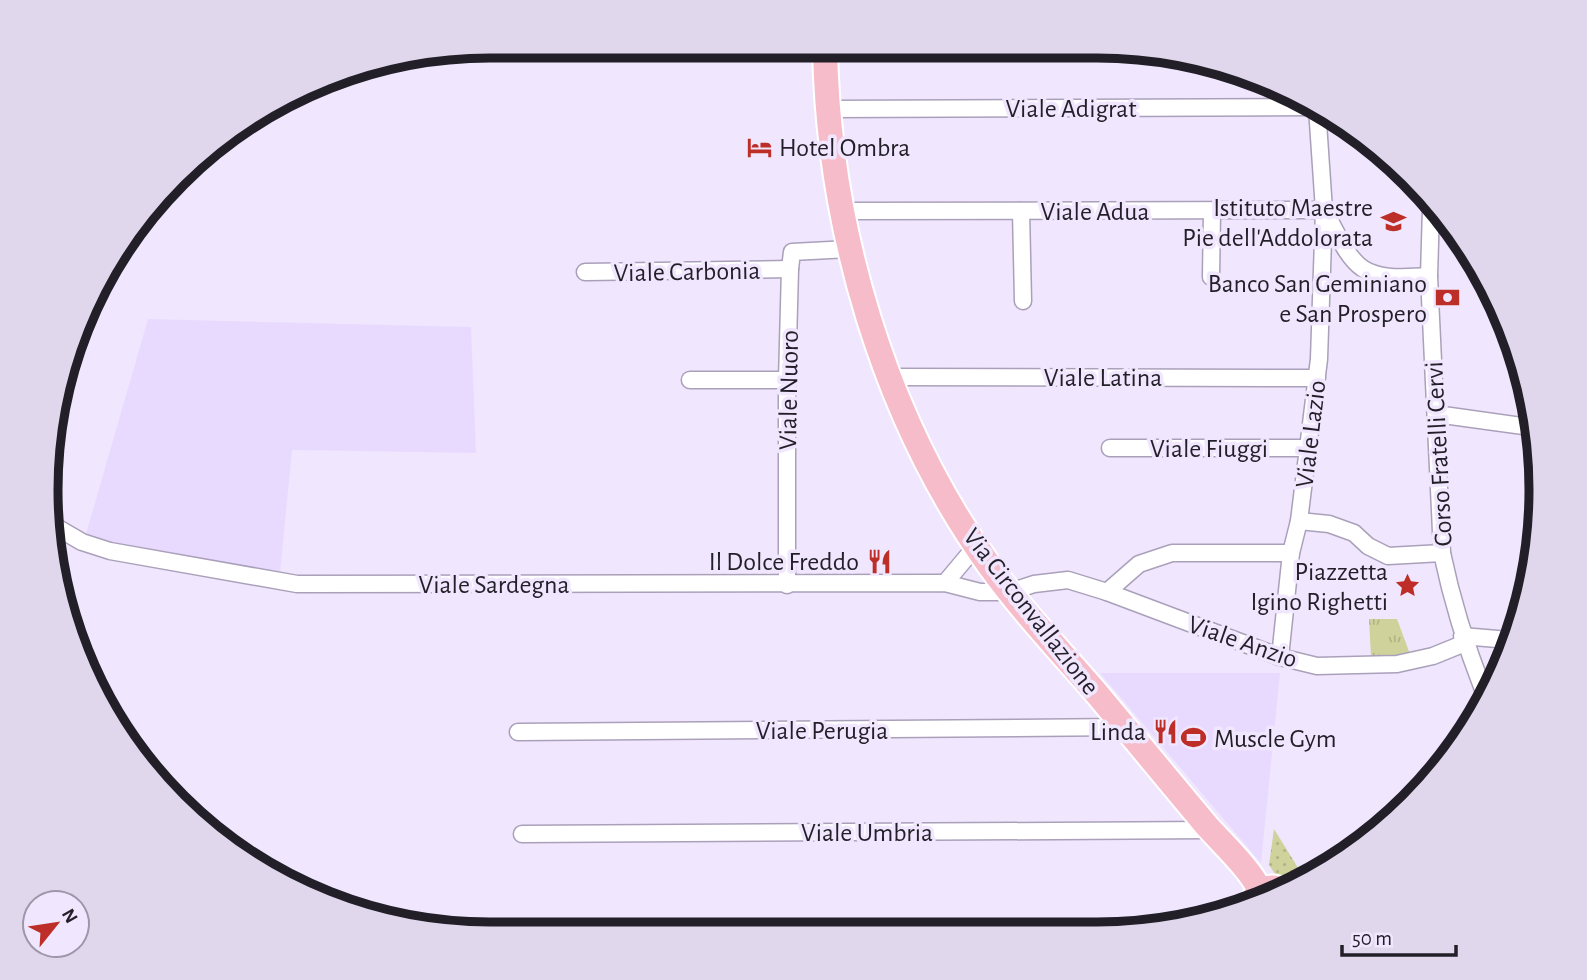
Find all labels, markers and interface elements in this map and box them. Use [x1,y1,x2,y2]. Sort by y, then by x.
street label: Viale Adigrat [1005,96,1137,122]
hotel icon: Hotel Ombra [745,133,773,161]
place label: Hotel Ombra [779,135,910,161]
place label: Istituto Maestre Pie dell'Addolorata [1182,195,1373,251]
street label: Viale Adua [1041,199,1149,225]
school or university icon: Istituto Maestre Pie dell'Addolorata [1379,208,1407,236]
street label: Viale Carbonia [613,258,761,286]
place label: Banco San Geminiano e San Prospero [1208,271,1427,327]
bank icon: Banco San Geminiano e San Prospero [1433,284,1461,312]
street label: Viale Nuoro [775,330,803,450]
street label: Corso Fratelli Cervi [1421,361,1457,547]
street label: Viale Latina [1044,365,1162,391]
street label: Viale Lazio [1291,379,1330,489]
street label: Viale Fiuggi [1150,436,1268,462]
street label: Via Circonvallazione [958,524,1104,700]
restaurant icon: Il Dolce Freddo [865,547,893,575]
place label: Il Dolce Freddo [709,549,859,575]
place label: Piazzetta Igino Righetti [1250,559,1388,615]
street label: Viale Sardegna [419,572,569,598]
place icon: Piazzetta Igino Righetti [1394,572,1422,600]
street label: Viale Anzio [1185,611,1301,673]
restaurant icon: Linda [1152,717,1180,745]
street label: Viale Perugia [756,718,888,744]
place label: Linda [1090,719,1146,745]
sports icon: Muscle Gym [1180,724,1208,752]
place label: Muscle Gym [1214,726,1337,752]
street label: Viale Umbria [801,820,933,846]
north arrow [21,889,91,959]
text: N [58,906,81,927]
scale bar [1342,914,1456,958]
text: 50 m [1352,928,1392,949]

